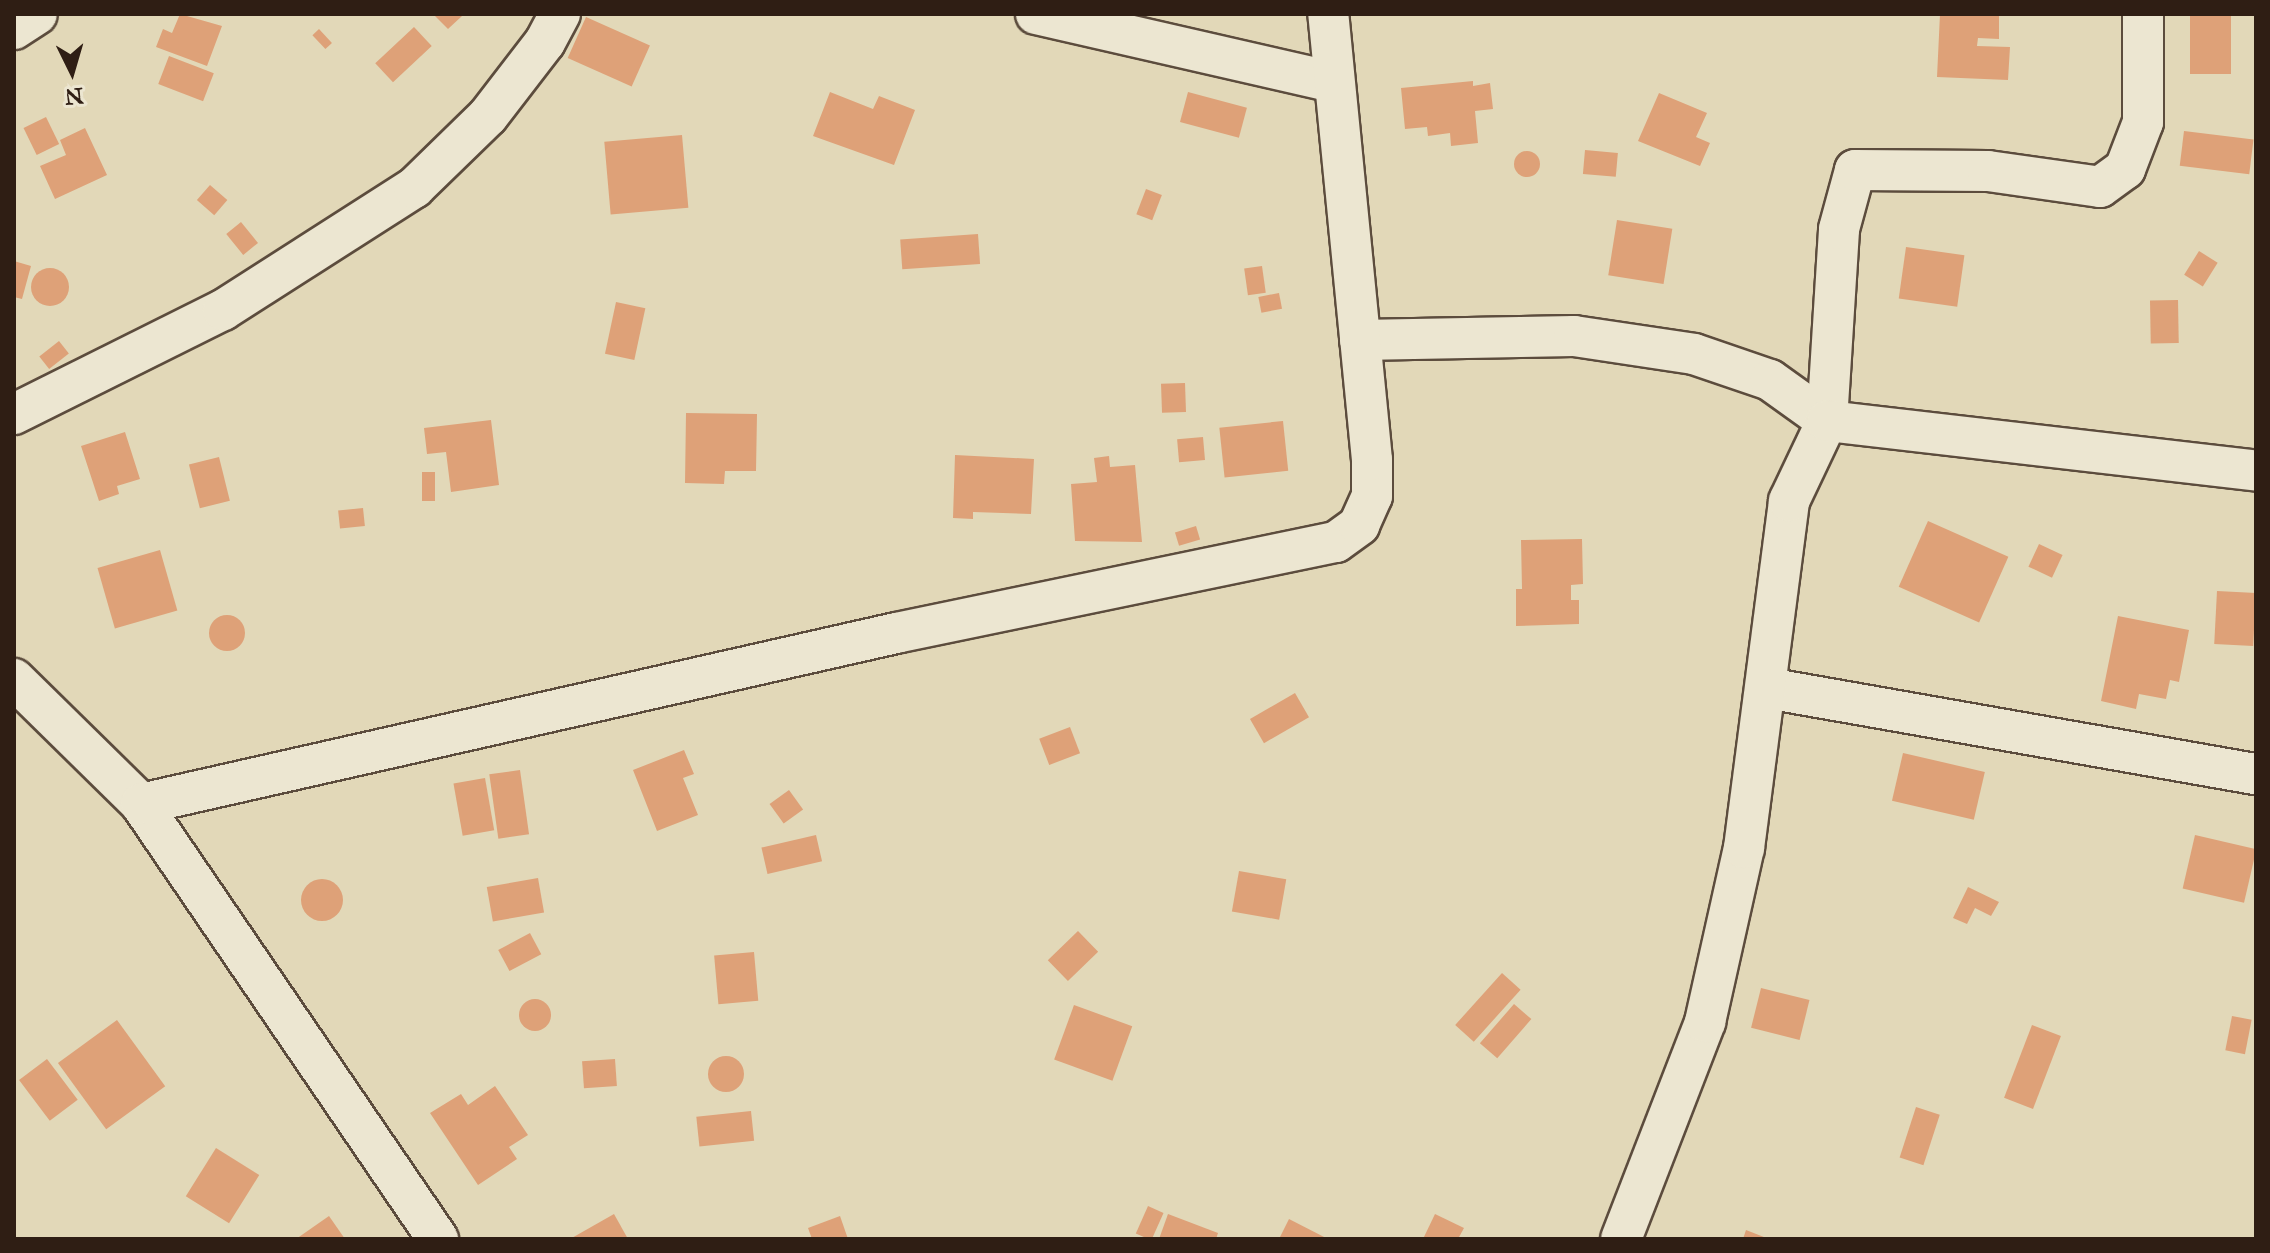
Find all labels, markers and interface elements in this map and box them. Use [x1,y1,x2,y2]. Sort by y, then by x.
north arrow [32,32,112,112]
text: N [64,82,85,111]

